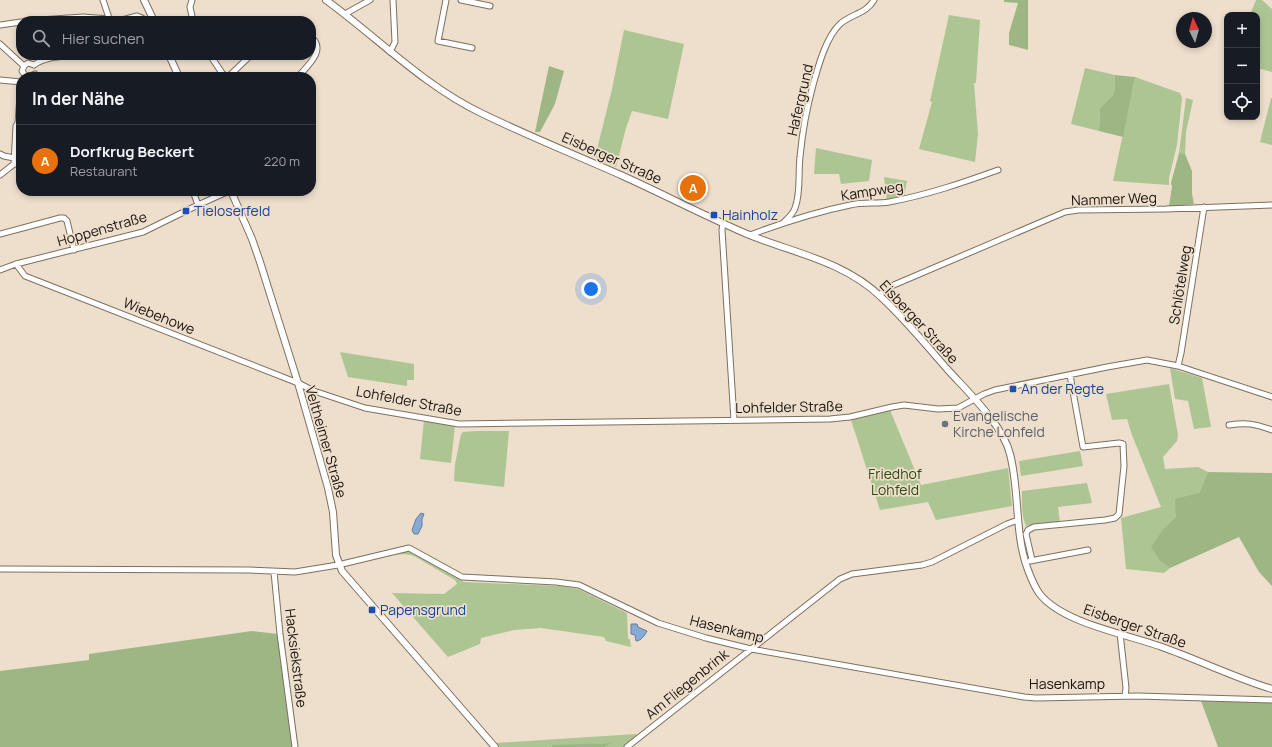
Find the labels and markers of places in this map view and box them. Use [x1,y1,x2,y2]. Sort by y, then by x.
pin: A [680,173,706,203]
place label: Tieloserfeld [194,201,270,220]
place label: Hainholz [722,205,778,224]
marker: Tieloserfeld [181,206,191,216]
marker: Hainholz [709,210,719,220]
place label: An der Regte [1021,379,1104,398]
marker: An der Regte [1008,384,1018,394]
place label: Evangelische Kirche Lohfeld [953,406,1045,441]
marker: Evangelische Kirche Lohfeld [940,419,950,429]
place label: Papensgrund [380,600,466,619]
marker: Papensgrund [367,605,377,615]

